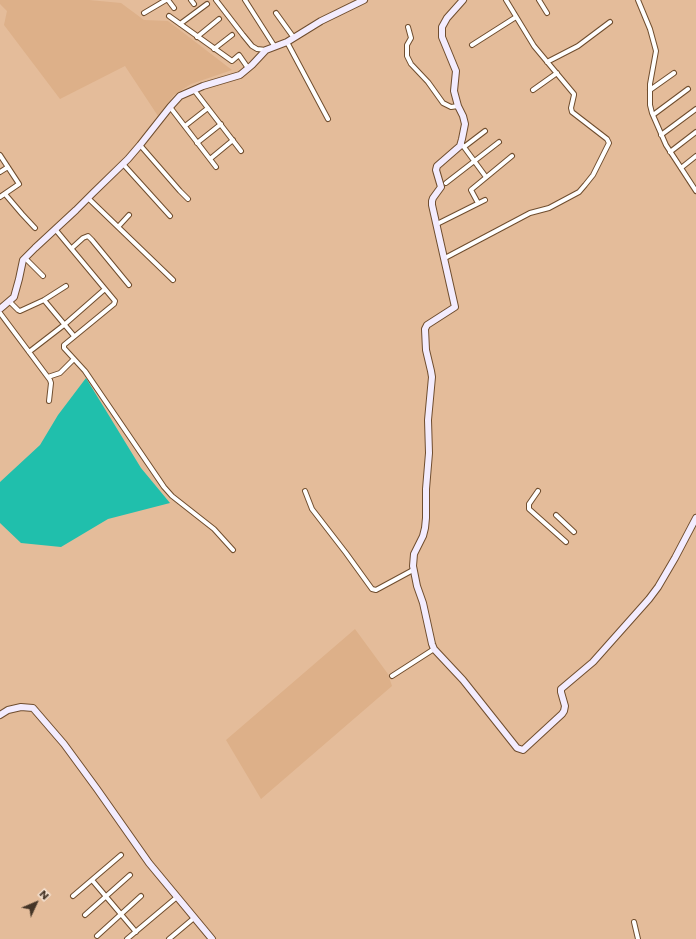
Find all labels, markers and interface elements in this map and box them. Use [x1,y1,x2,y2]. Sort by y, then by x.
north arrow [16,883,56,923]
text: N [36,886,53,903]

